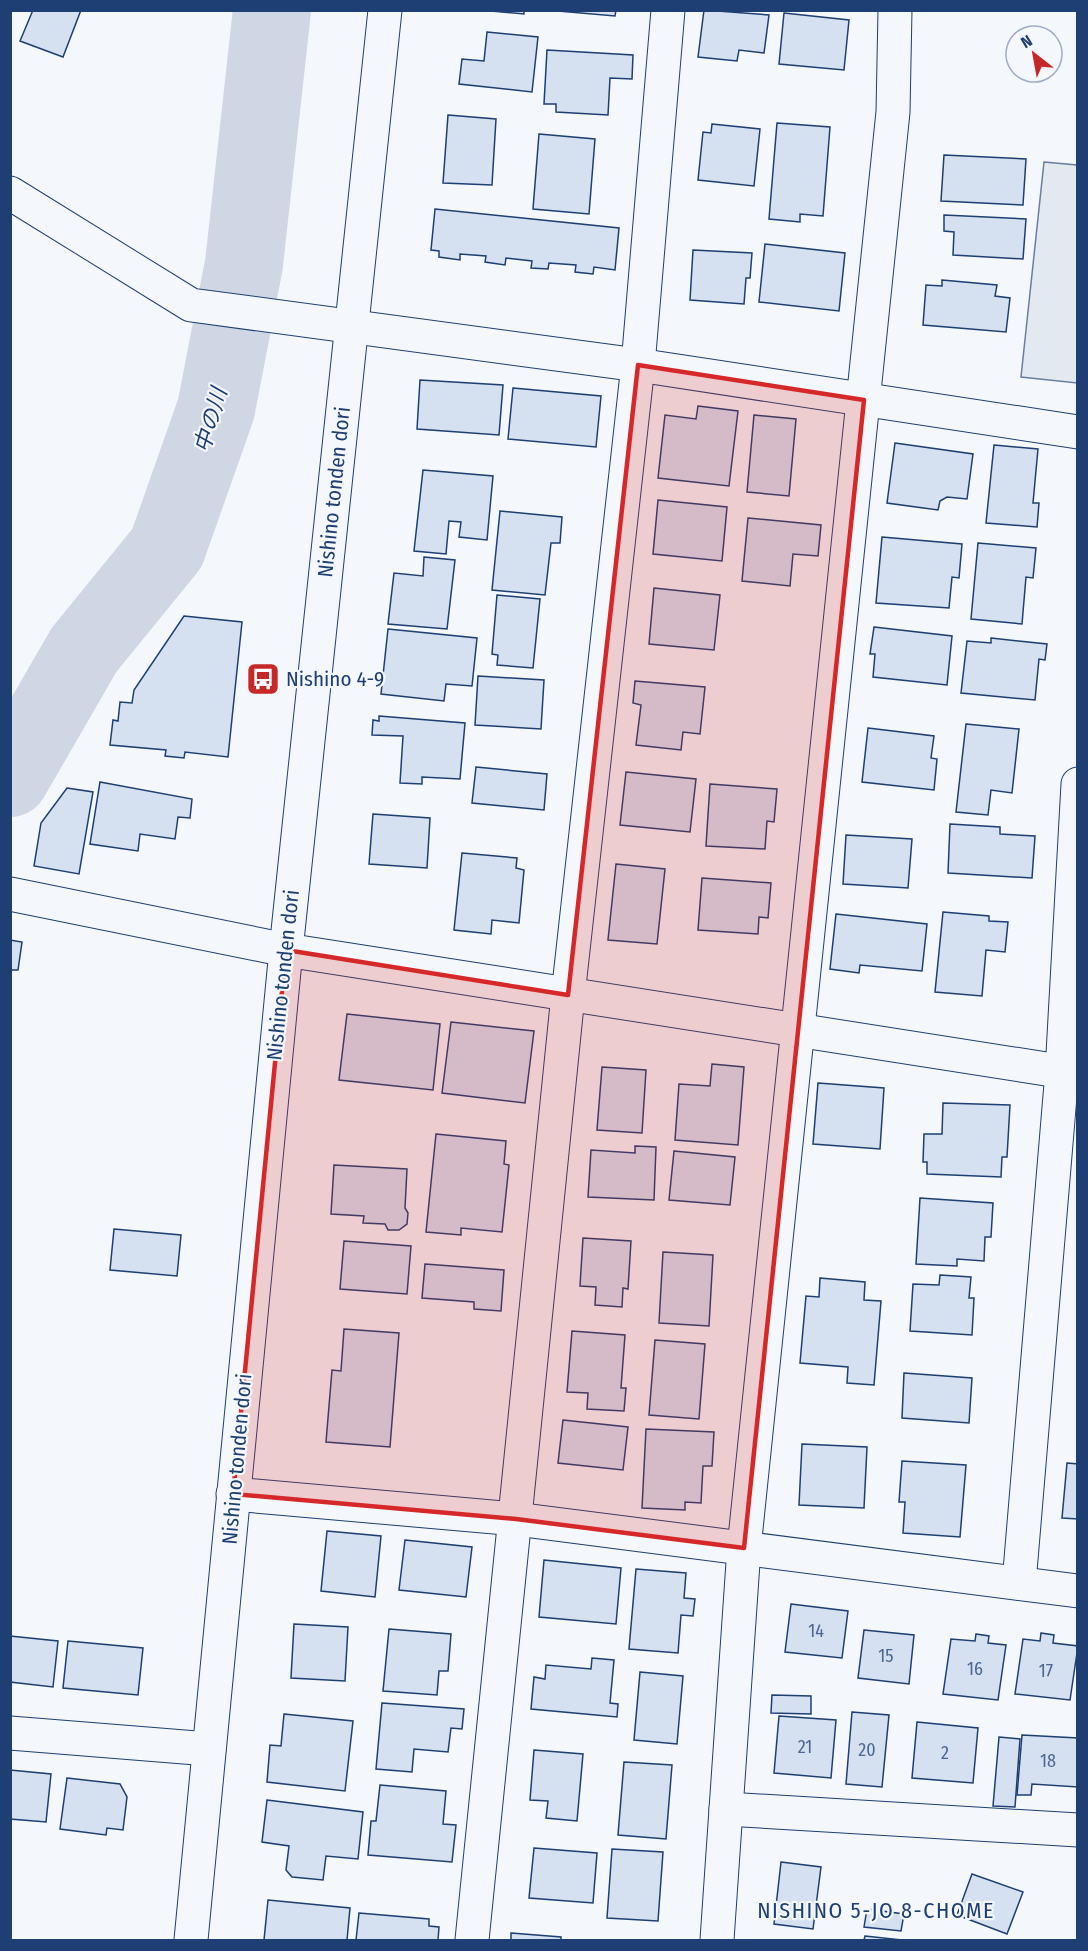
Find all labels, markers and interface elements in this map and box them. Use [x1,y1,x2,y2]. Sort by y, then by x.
north arrow [1004,24,1064,84]
text: N [1018,31,1036,52]
water label: 中の川 [188,383,233,456]
street label: Nishino tonden dori [312,405,356,579]
bus stop icon: Nishino 4-9 [245,661,281,697]
place label: Nishino 4-9 [286,666,384,692]
street label: Nishino tonden dori [261,888,305,1062]
street label: Nishino tonden dori [217,1372,257,1546]
house number: 14 [808,1620,824,1642]
house number: 15 [878,1645,894,1667]
house number: 16 [967,1658,983,1680]
house number: 17 [1039,1660,1053,1682]
house number: 21 [798,1736,812,1758]
house number: 20 [858,1739,876,1761]
house number: 2 [941,1742,949,1764]
house number: 18 [1040,1750,1056,1772]
district label: NISHINO 5-JO 8-CHOME [757,1897,995,1924]

